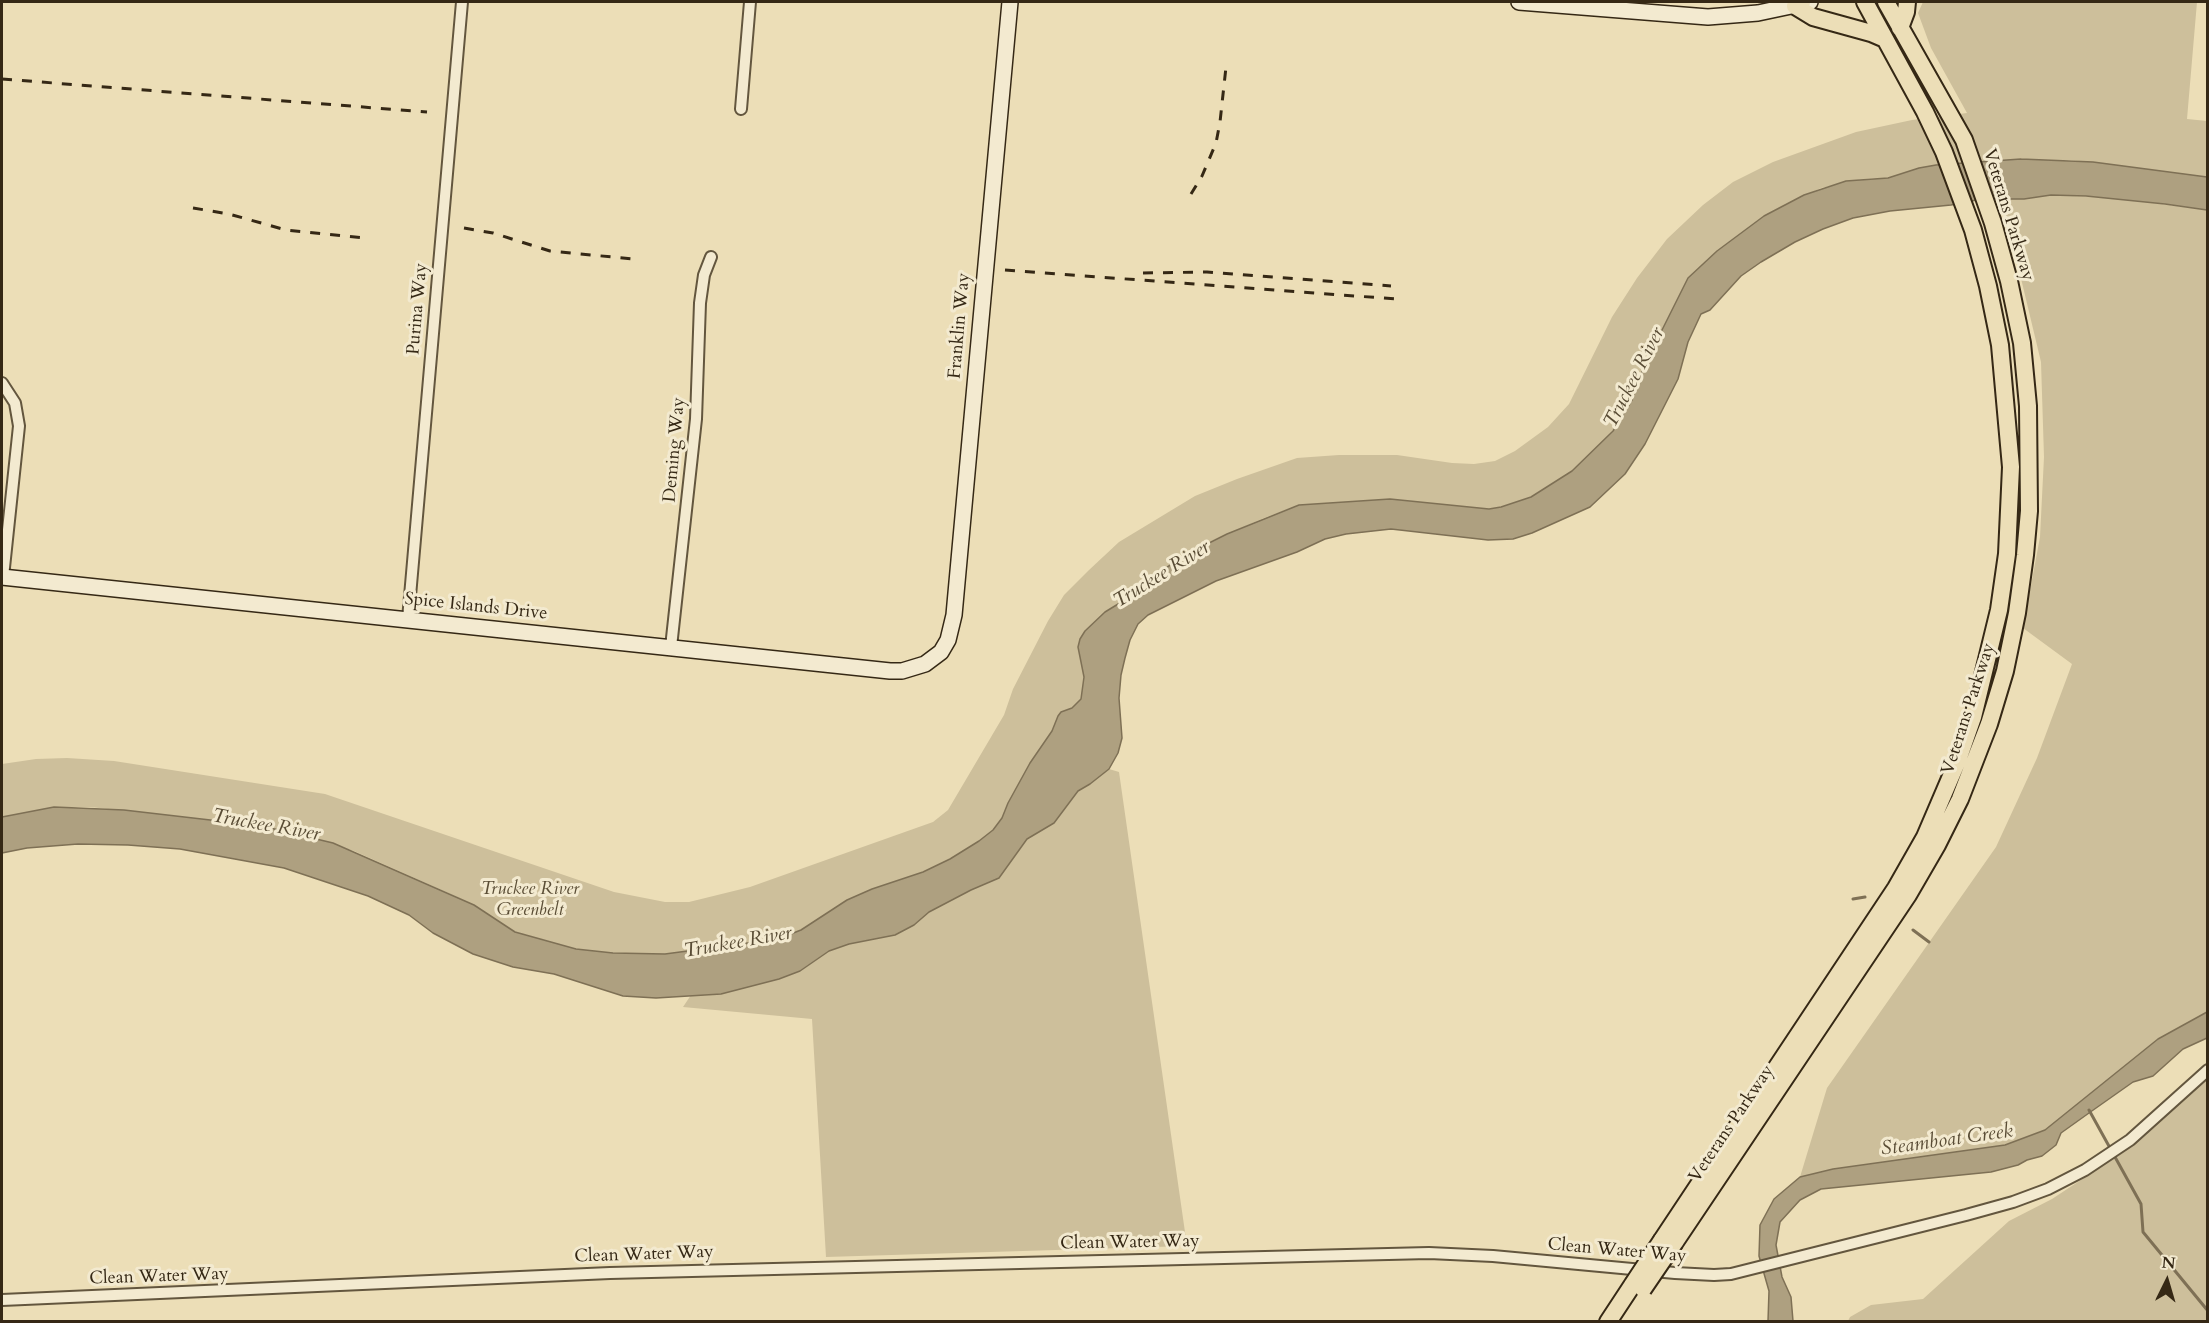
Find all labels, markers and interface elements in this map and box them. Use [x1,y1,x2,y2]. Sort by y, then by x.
street label: Veterans Parkway [1978,146,2038,284]
street label: Purina Way [403,262,433,356]
street label: Franklin Way [945,272,975,380]
water label: Truckee River [1600,324,1670,432]
street label: Deming Way [660,397,690,503]
water label: Truckee River [1109,536,1215,614]
street label: Spice Islands Drive [403,589,549,625]
street label: Veterans Parkway [1938,641,2000,777]
water label: Truckee River [210,805,322,847]
park label: Truckee River Greenbelt [481,879,579,922]
water label: Truckee River [682,922,794,964]
street label: Veterans Parkway [1685,1061,1779,1187]
water label: Steamboat Creek [1879,1120,2015,1162]
street label: Clean Water Way [1060,1231,1200,1255]
street label: Clean Water Way [1547,1234,1687,1268]
street label: Clean Water Way [574,1242,714,1268]
north arrow [2137,1251,2197,1311]
text: N [2161,1252,2176,1275]
street label: Clean Water Way [89,1264,229,1290]

